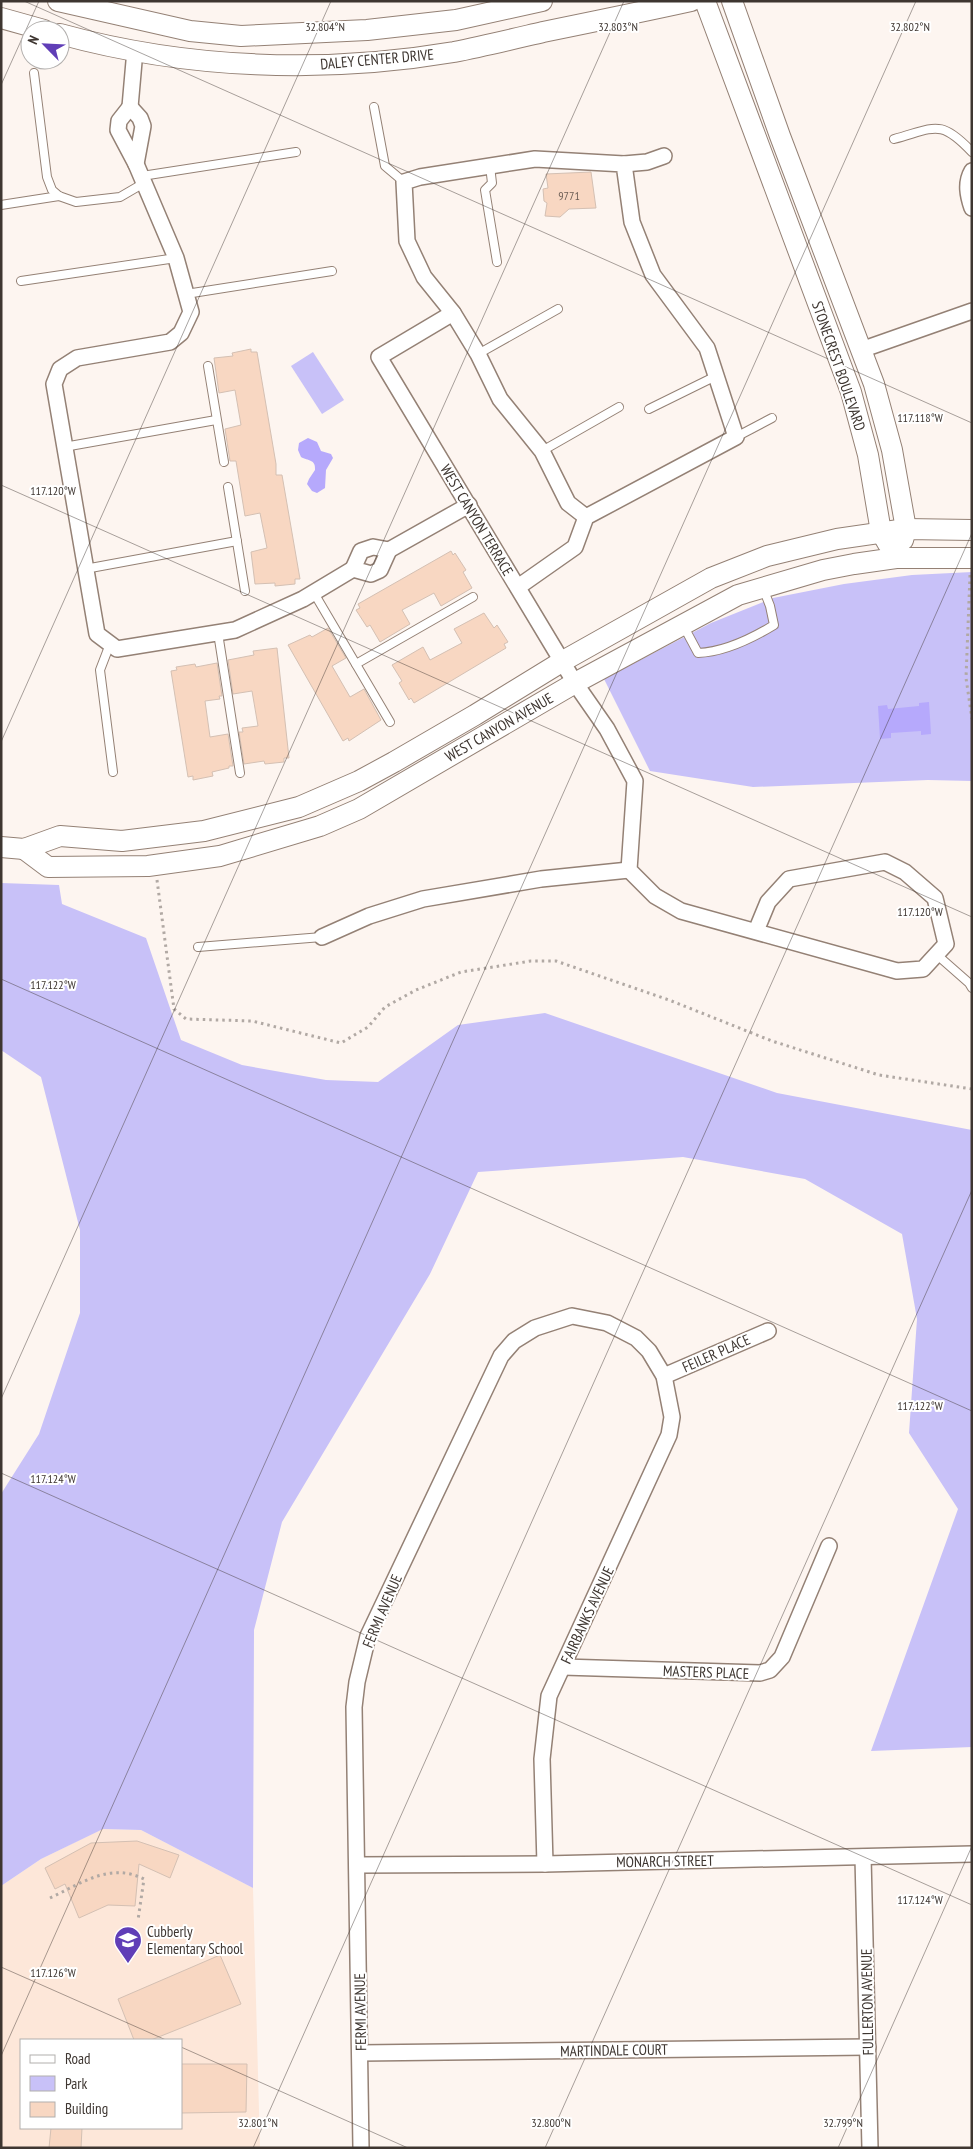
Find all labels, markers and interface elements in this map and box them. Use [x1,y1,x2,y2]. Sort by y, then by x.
text: 32.804°N [305,19,345,34]
text: 32.803°N [598,19,638,34]
text: 32.802°N [890,19,930,34]
north arrow [20,20,70,70]
text: N [23,33,43,47]
street label: DALEY CENTER DRIVE [319,45,435,73]
house number: 9771 [558,188,580,203]
street label: STONECREST BOULEVARD [808,299,870,433]
text: 117.118°W [897,410,943,425]
street label: WEST CANYON TERRACE [436,461,518,579]
text: 117.120°W [30,483,76,498]
street label: WEST CANYON AVENUE [442,688,556,766]
text: 117.120°W [897,904,943,919]
text: 117.122°W [30,977,76,992]
street label: FEILER PLACE [679,1330,753,1376]
text: 117.122°W [897,1398,943,1413]
text: 117.124°W [30,1471,76,1486]
street label: FAIRBANKS AVENUE [556,1563,618,1667]
street label: FERMI AVENUE [358,1571,406,1651]
street label: MASTERS PLACE [663,1661,749,1683]
street label: MONARCH STREET [616,1851,714,1871]
text: 117.124°W [897,1892,943,1907]
place label: Cubberly Elementary School [147,1922,244,1958]
school or university icon: Cubberly Elementary School [113,1925,143,1964]
street label: FULLERTON AVENUE [857,1948,877,2056]
text: 117.126°W [30,1965,76,1980]
street label: FERMI AVENUE [350,1973,370,2051]
legend [20,2039,182,2129]
street label: MARTINDALE COURT [560,2040,668,2060]
text: Road [65,2049,91,2068]
text: Park [65,2074,87,2093]
text: Building [65,2099,108,2118]
text: 32.801°N [238,2115,278,2130]
text: 32.800°N [531,2115,571,2130]
text: 32.799°N [823,2115,863,2130]

